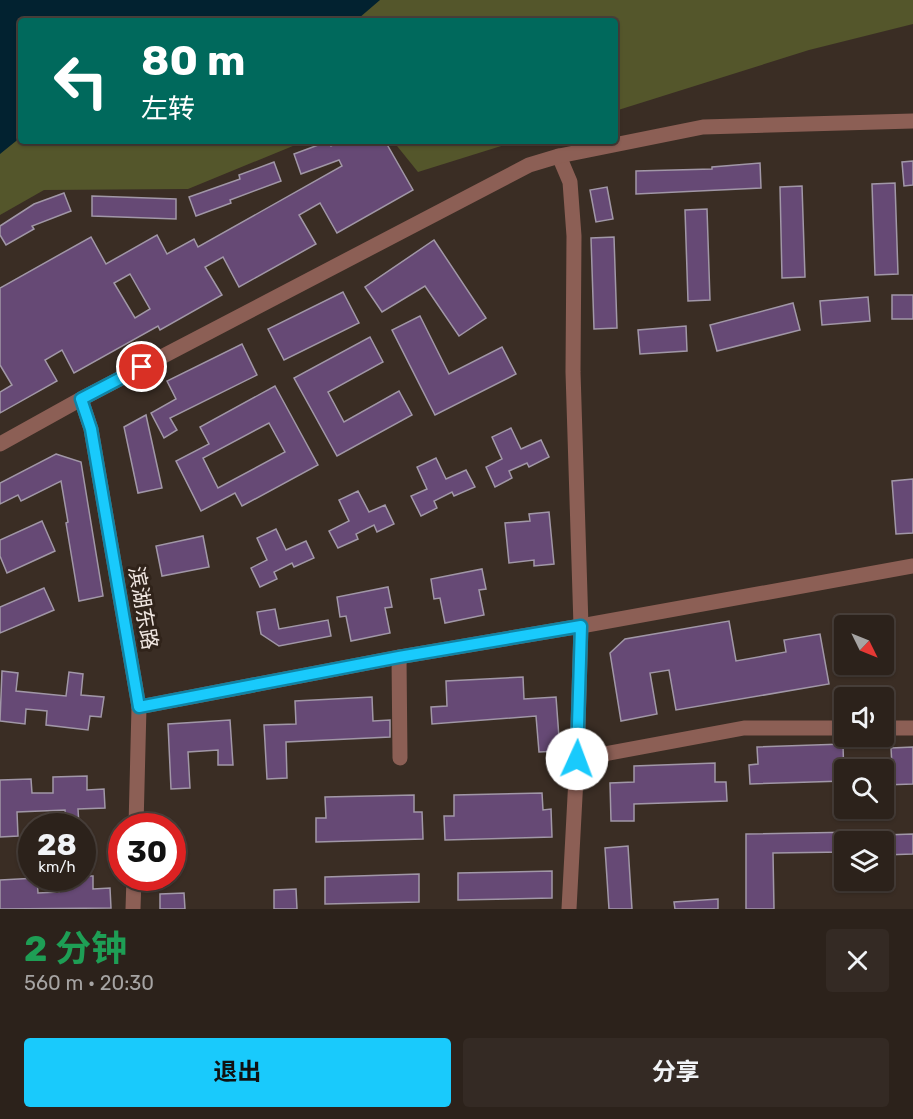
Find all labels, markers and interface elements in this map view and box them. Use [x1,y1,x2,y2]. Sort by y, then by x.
text: 80 m [141,36,245,86]
icon: left [42,42,120,120]
text: 左转 [141,93,195,125]
pin [116,341,167,392]
icon: arrive [125,350,158,383]
street label: 滨湖东路 [124,564,163,651]
north arrow [834,615,894,675]
map controls [834,615,894,891]
button: sound [834,687,894,747]
position arrow [545,727,609,791]
button: search [834,759,894,819]
speed limit sign: 30 [108,813,186,891]
text: 28 [37,827,77,863]
button: layers [834,831,894,891]
text: km/h [38,858,76,876]
text: 2 分钟 [24,927,127,970]
button: close [826,929,889,992]
text: 560 m · 20:30 [24,971,154,995]
button: 退出 [24,1038,451,1107]
button: 分享 [463,1038,889,1107]

